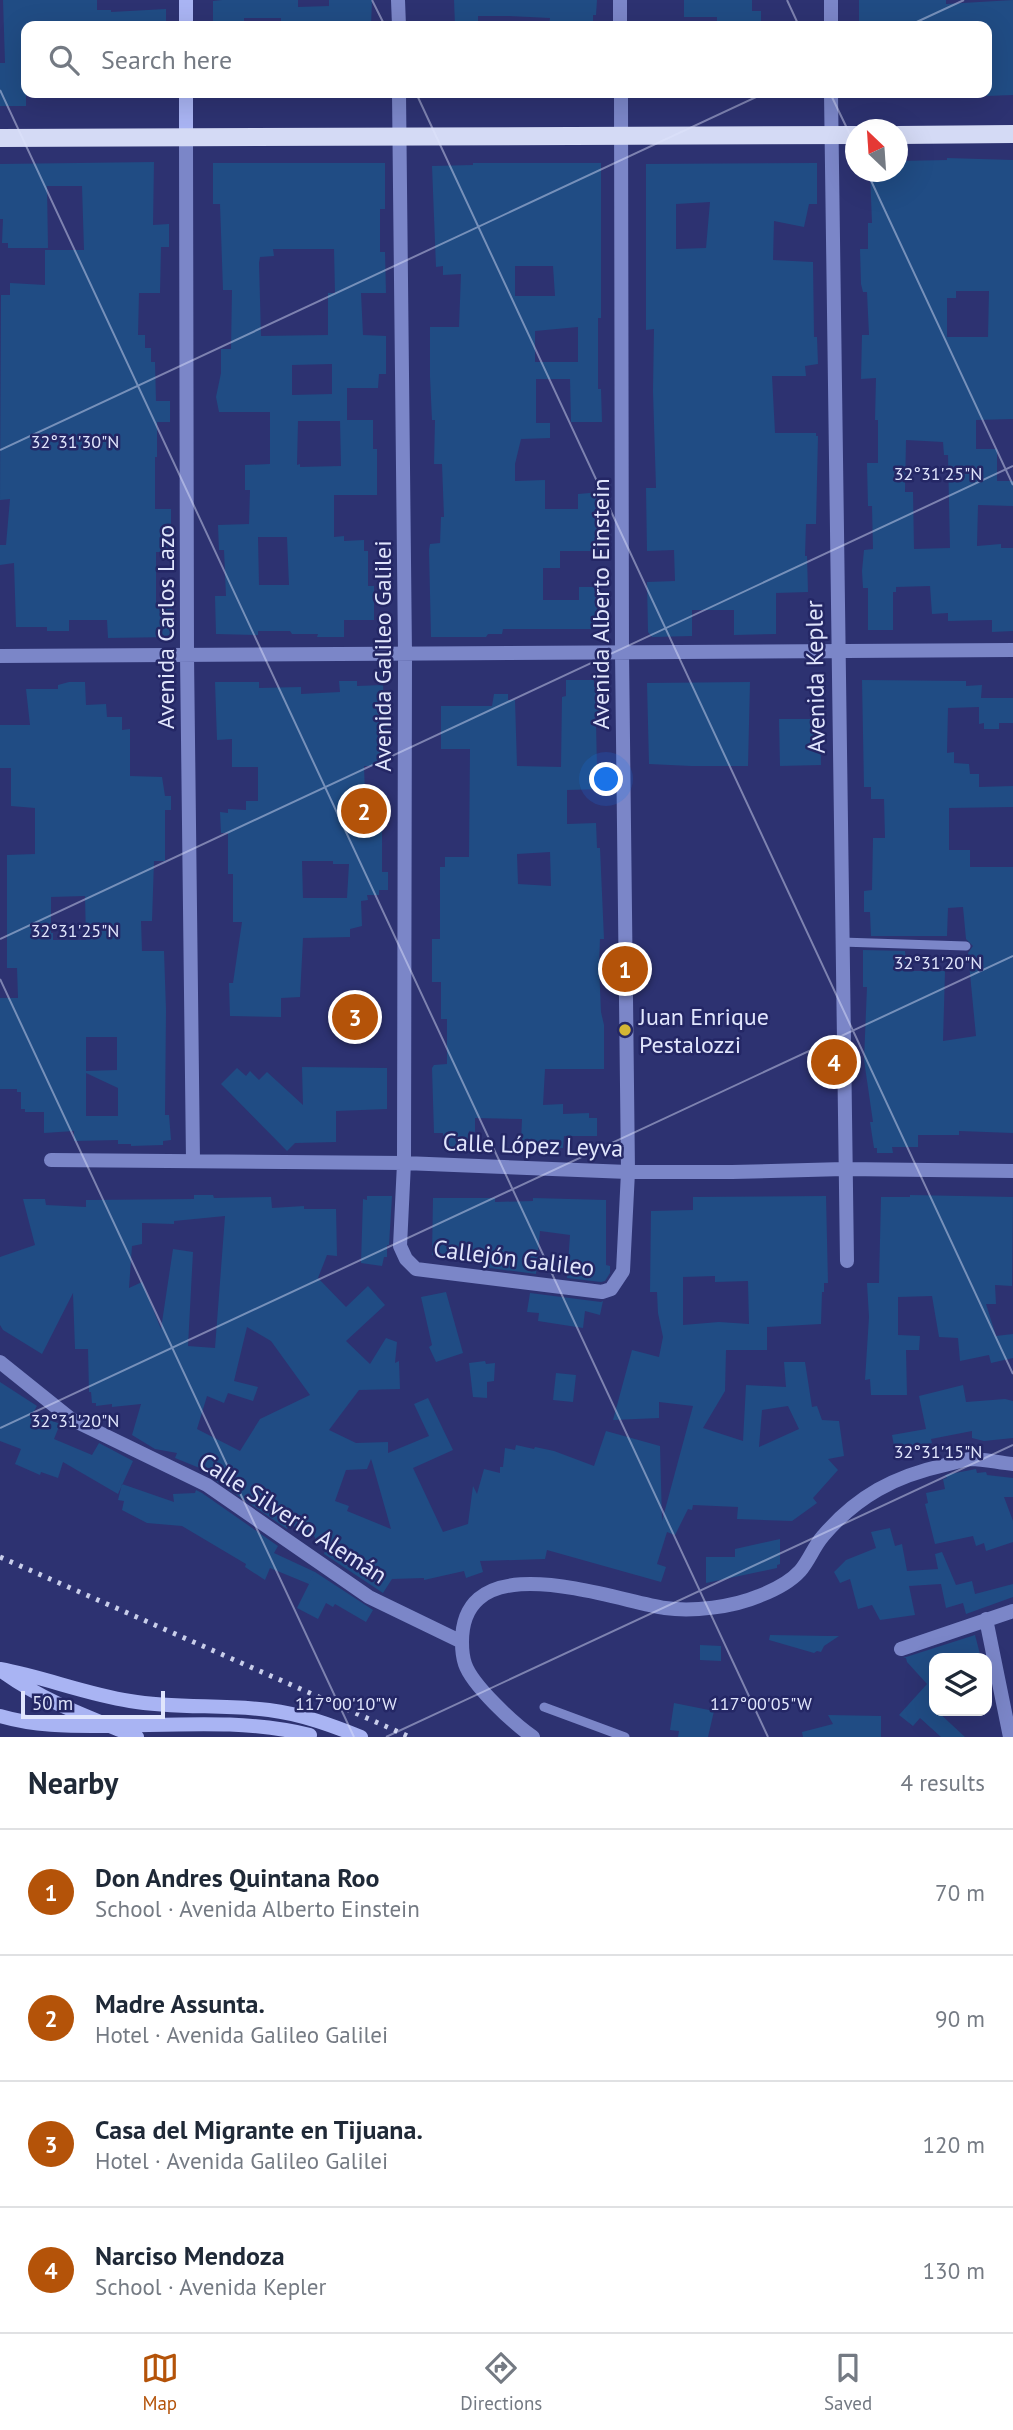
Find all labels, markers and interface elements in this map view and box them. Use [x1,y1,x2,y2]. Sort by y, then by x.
search box [21,21,992,98]
icon: search [45,41,83,79]
text: Search here [101,43,232,76]
north arrow [845,119,908,182]
text: 32°31'30"N [31,430,119,453]
text: 32°31'25"N [894,462,982,485]
street label: Avenida Alberto Einstein [585,478,616,730]
street label: Avenida Carlos Lazo [150,525,181,729]
street label: Avenida Galileo Galilei [367,540,398,772]
street label: Avenida Kepler [798,600,832,754]
your location [589,762,623,796]
pin: 2 [341,785,387,837]
text: 32°31'25"N [31,919,119,942]
pin: 1 [602,943,648,995]
text: 32°31'20"N [894,951,982,974]
pin: 3 [332,991,378,1043]
place label: Juan Enrique Pestalozzi [638,1001,769,1060]
marker: Juan Enrique Pestalozzi [617,1022,633,1038]
pin: 4 [811,1036,857,1088]
street label: Calle López Leyva [442,1126,624,1164]
street label: Callejón Galileo [432,1233,596,1283]
text: 32°31'20"N [31,1409,119,1432]
text: 32°31'15"N [894,1440,982,1463]
street label: Calle Silverio Alemán [193,1446,393,1590]
map controls [929,1653,992,1716]
button: layers [929,1653,992,1716]
scale bar [21,1688,164,1720]
text: 50 m [32,1691,73,1715]
text: 117°00'10"W [295,1692,397,1715]
text: 117°00'05"W [710,1692,812,1715]
text: Nearby [28,1763,118,1802]
text: 4 results [901,1768,985,1797]
text: Don Andres Quintana Roo [95,1861,379,1894]
text: 1 [44,1878,58,1907]
text: 70 m [935,1878,985,1907]
text: School · Avenida Alberto Einstein [95,1894,420,1923]
text: Madre Assunta. [95,1987,265,2020]
text: 2 [44,2004,58,2033]
text: 90 m [935,2004,985,2033]
text: Hotel · Avenida Galileo Galilei [95,2020,388,2049]
text: Casa del Migrante en Tijuana. [95,2113,423,2146]
text: 3 [44,2130,58,2159]
text: 120 m [923,2130,985,2159]
text: Hotel · Avenida Galileo Galilei [95,2146,388,2175]
text: Narciso Mendoza [95,2239,285,2272]
text: 4 [44,2256,58,2285]
text: 130 m [923,2256,985,2285]
text: School · Avenida Kepler [95,2272,326,2301]
tab: Map [141,2349,179,2415]
tab: Directions [460,2349,542,2415]
tab: Saved [824,2349,872,2415]

